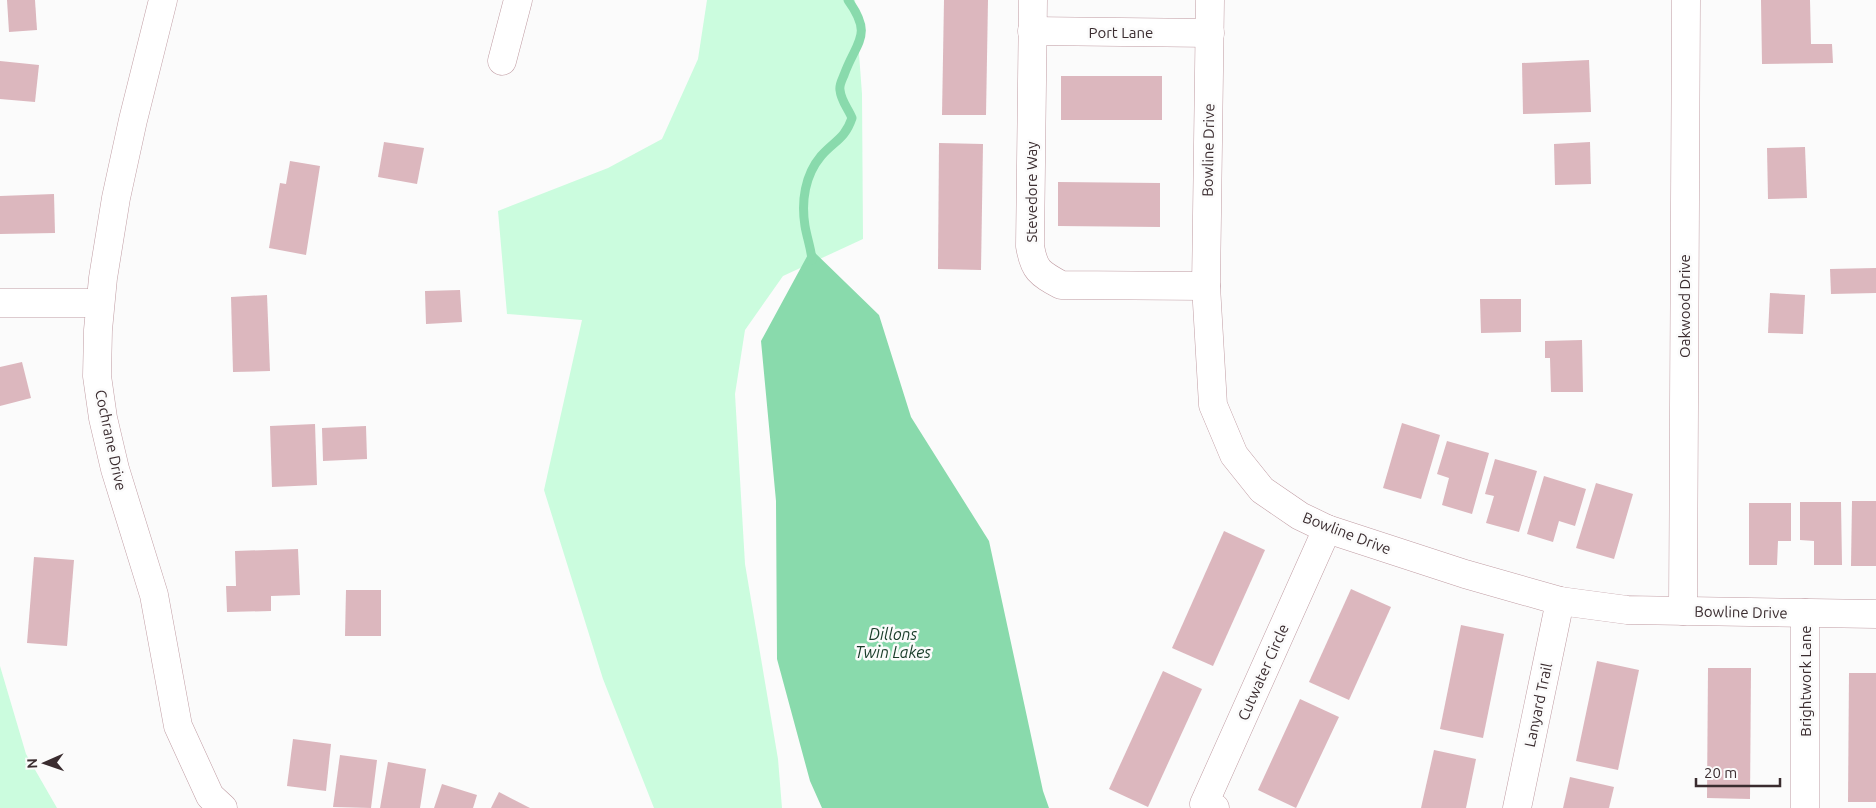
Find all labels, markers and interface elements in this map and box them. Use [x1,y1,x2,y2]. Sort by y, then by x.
street label: Port Lane [1089,24,1153,41]
street label: Bowline Drive [1199,103,1217,197]
street label: Stevedore Way [1023,141,1040,243]
street label: Oakwood Drive [1676,254,1693,358]
street label: Cochrane Drive [92,388,130,492]
street label: Bowline Drive [1300,508,1394,558]
street label: Bowline Drive [1694,603,1788,621]
street label: Cutwater Circle [1234,621,1292,723]
water label: Dillons Twin Lakes [855,625,931,661]
street label: Brightwork Lane [1797,625,1814,737]
street label: Lanyard Trail [1521,661,1555,749]
north arrow [20,738,70,788]
scale bar [1696,756,1780,788]
text: N [24,758,40,769]
text: 20 m [1704,764,1737,781]

